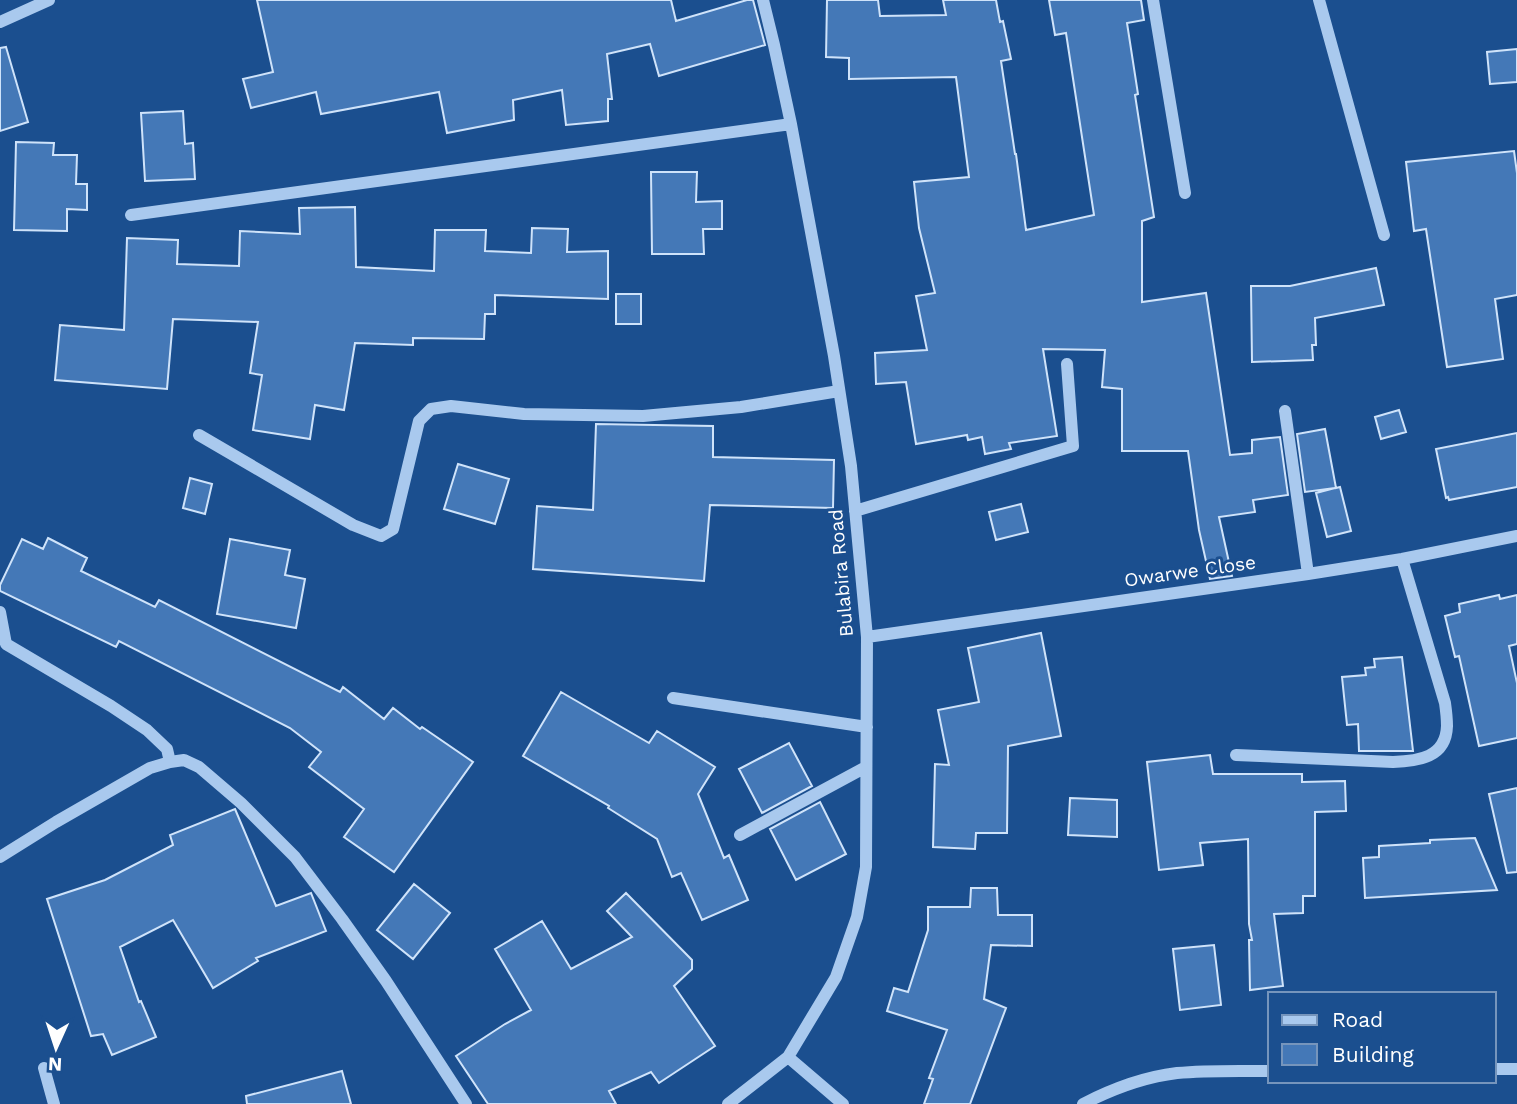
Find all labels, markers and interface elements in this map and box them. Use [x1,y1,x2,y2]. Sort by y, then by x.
street label: Bulabira Road [824,508,858,638]
street label: Owarwe Close [1123,550,1257,592]
legend [1268,992,1496,1083]
text: Road [1332,1007,1383,1032]
north arrow [21,1013,91,1083]
text: Building [1332,1042,1414,1067]
text: N [47,1053,63,1076]

